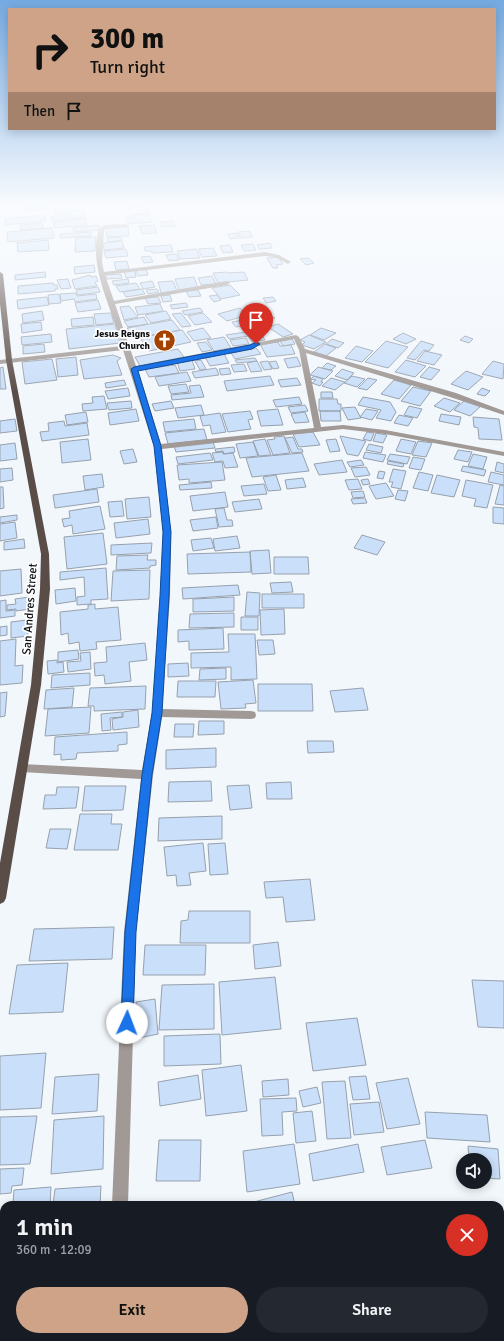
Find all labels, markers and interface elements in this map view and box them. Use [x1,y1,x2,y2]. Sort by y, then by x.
text: 300 m [90,22,164,56]
icon: right [24,24,76,76]
text: Turn right [90,56,165,78]
icon: arrive [63,100,85,122]
text: Then [24,102,55,120]
pin [239,303,273,344]
icon: arrive [245,309,267,331]
church icon: Jesus Reigns Church [152,327,178,353]
place label: Jesus Reigns Church [95,328,151,352]
street label: San Andres Street [19,563,41,655]
position arrow [106,1002,148,1044]
map controls [456,1153,492,1189]
button: sound [456,1153,492,1189]
text: 1 min [16,1212,73,1242]
button: close [446,1214,488,1256]
text: 360 m · 12:09 [16,1242,92,1258]
button: Exit [16,1287,248,1333]
button: Share [256,1287,488,1333]

